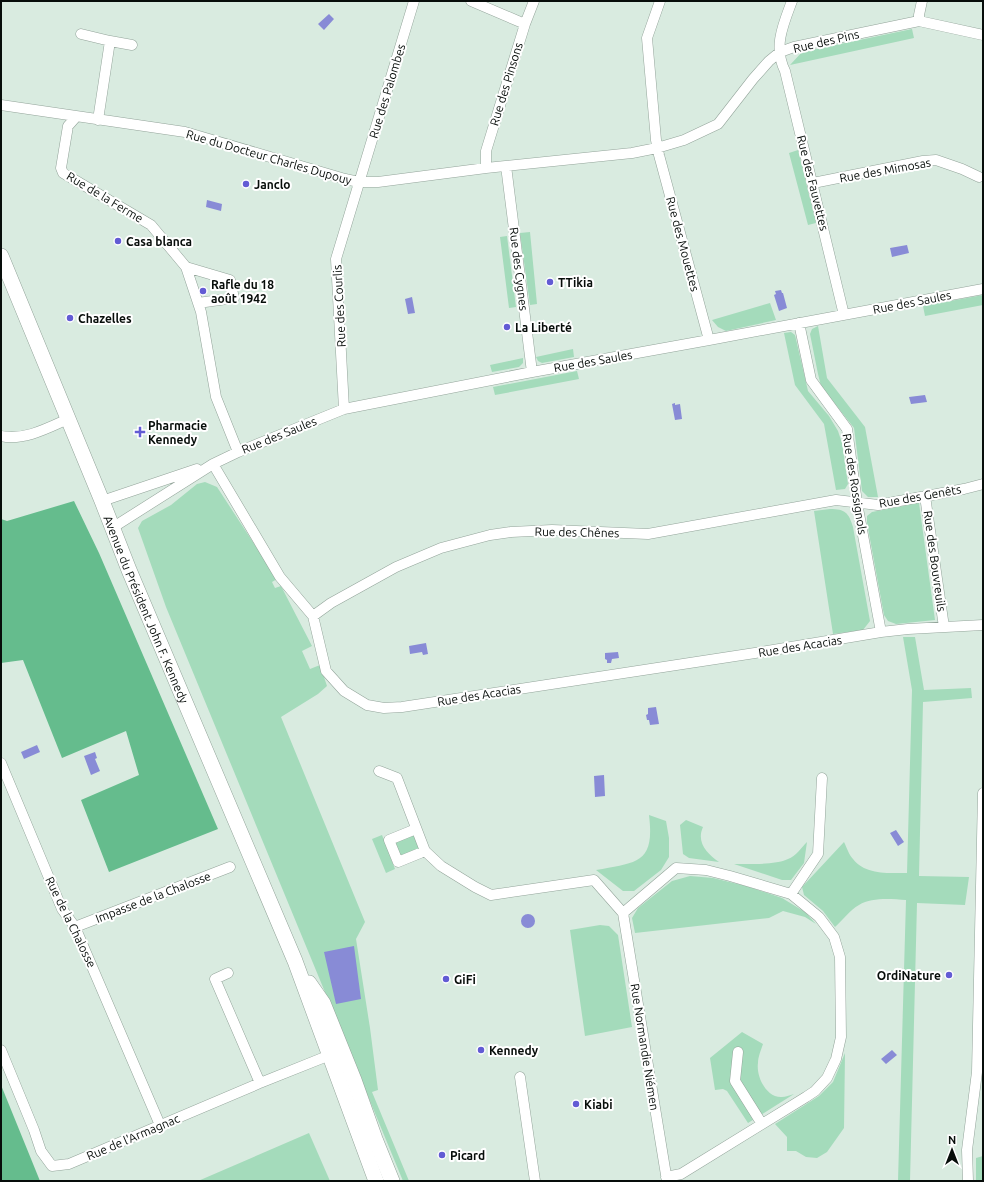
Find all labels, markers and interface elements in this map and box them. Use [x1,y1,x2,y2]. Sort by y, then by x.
street label: Rue des Pins [792,27,860,55]
street label: Rue des Pinsons [487,41,525,127]
street label: Rue des Palombes [366,42,408,140]
street label: Rue du Docteur Charles Dupouy [185,127,353,187]
street label: Rue des Fauvettes [795,134,831,232]
street label: Rue des Mimosas [838,156,932,184]
street label: Rue de la Ferme [65,169,145,225]
place label: Janclo [254,178,291,191]
marker: Janclo [241,179,251,189]
street label: Rue des Mouettes [664,195,702,293]
street label: Rue des Cygnes [507,227,531,311]
place label: Casa blanca [126,235,192,248]
marker: Casa blanca [113,236,123,246]
street label: Rue des Courlis [330,265,348,347]
place label: TTikia [558,276,593,289]
marker: TTikia [545,277,555,287]
place label: Rafle du 18 août 1942 [211,278,274,305]
marker: Rafle du 18 août 1942 [198,286,208,296]
street label: Rue des Saules [872,288,952,316]
place label: Chazelles [78,312,132,325]
marker: Chazelles [65,313,75,323]
place label: La Liberté [515,321,572,334]
marker: La Liberté [502,322,512,332]
street label: Rue des Saules [553,348,633,374]
street label: Rue des Saules [240,414,318,456]
place label: Pharmacie Kennedy [148,419,207,446]
marker: Pharmacie Kennedy [135,427,145,437]
street label: Rue des Rossignols [841,432,869,536]
street label: Rue des Genêts [878,482,962,510]
street label: Rue des Bouvreuils [921,510,949,612]
street label: Avenue du Président John F. Kennedy [102,513,191,705]
street label: Rue des Chênes [534,525,620,539]
street label: Rue des Acacias [757,633,843,659]
street label: Rue des Acacias [436,682,522,708]
street label: Impasse de la Chalosse [94,869,212,925]
street label: Rue de la Chalosse [43,874,99,970]
place label: OrdiNature [877,969,941,982]
marker: OrdiNature [944,970,954,980]
place label: GiFi [454,973,476,986]
marker: GiFi [441,974,451,984]
street label: Rue Normandie Niémen [629,983,661,1111]
place label: Kennedy [489,1044,539,1057]
marker: Kennedy [476,1045,486,1055]
place label: Kiabi [584,1098,613,1111]
marker: Kiabi [571,1099,581,1109]
street label: Rue de l'Armagnac [85,1111,182,1162]
north arrow [932,1130,972,1170]
text: N [948,1134,956,1146]
place label: Picard [450,1149,485,1162]
marker: Picard [437,1150,447,1160]

